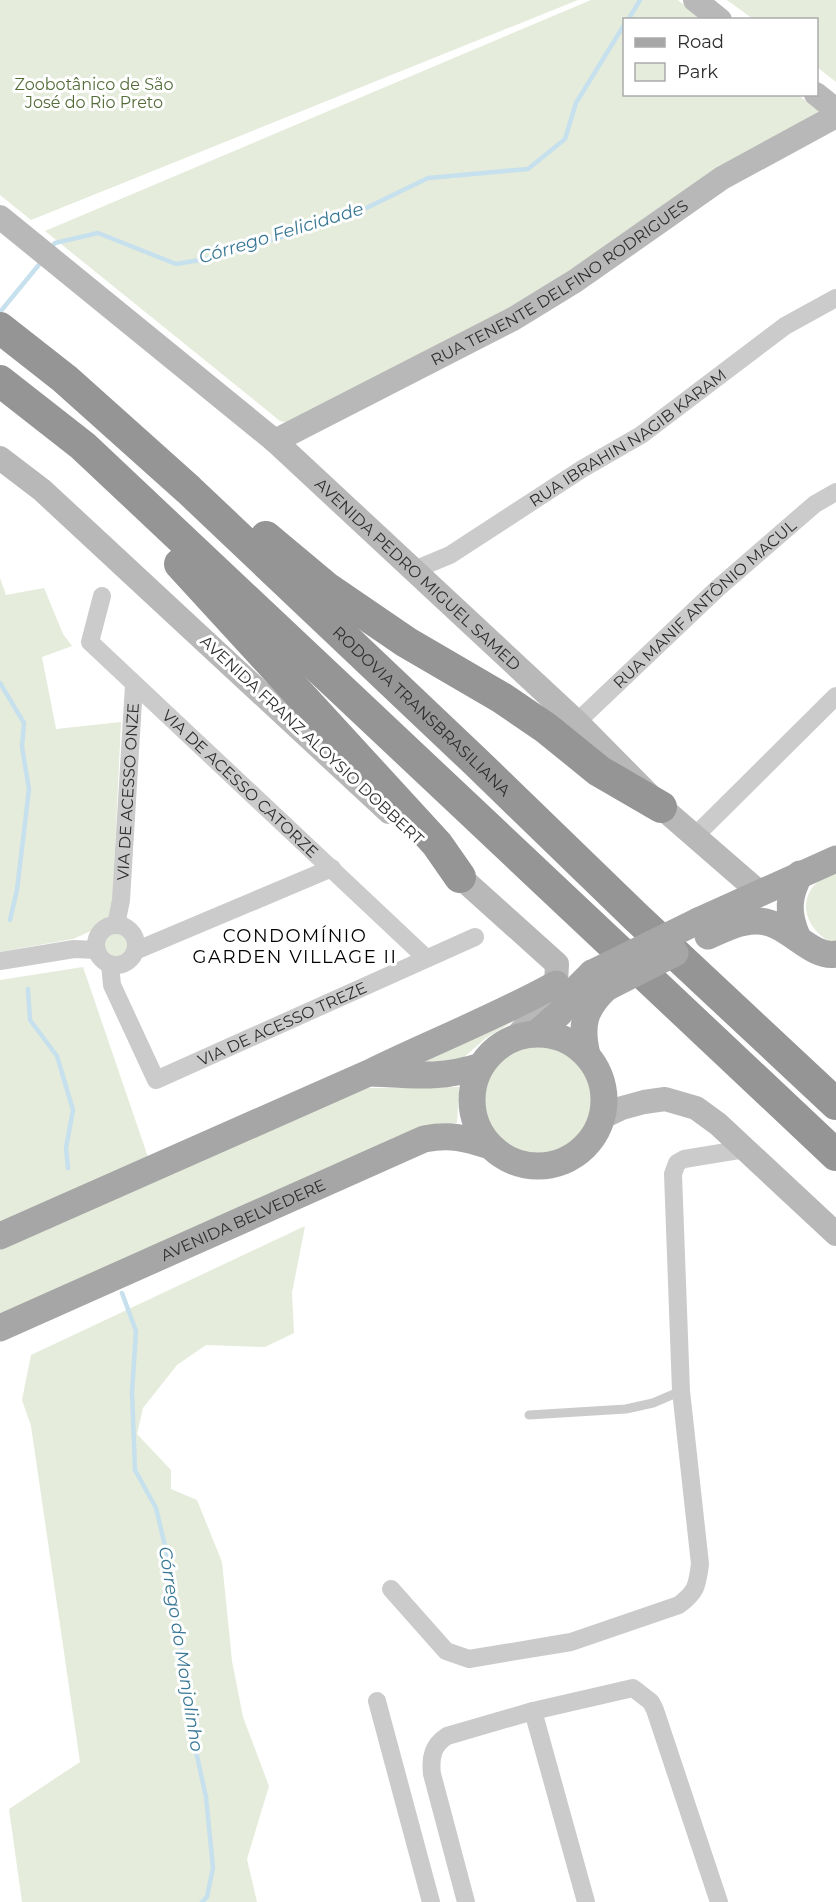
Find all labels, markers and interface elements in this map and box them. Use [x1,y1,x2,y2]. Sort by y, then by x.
legend [623,18,818,96]
text: Road [677,31,724,53]
text: Park [677,61,718,83]
park label: Zoobotânico de São José do Rio Preto [15,75,173,112]
street label: RUA TENENTE DELFINO RODRIGUES [427,195,692,369]
water label: Córrego Felicidade [196,197,366,269]
street label: RUA IBRAHIN NAGIB KARAM [526,365,730,510]
street label: AVENIDA PEDRO MIGUEL SAMED [311,474,525,674]
street label: RUA MANIF ANTÔNIO MACUL [609,515,800,692]
street label: RODOVIA TRANSBRASILIANA [329,622,515,800]
street label: AVENIDA FRANZ ALOYSIO DOBBERT [197,632,428,849]
street label: VIA DE ACESSO ONZE [113,702,142,881]
street label: VIA DE ACESSO CATORZE [158,705,323,861]
district label: CONDOMÍNIO GARDEN VILLAGE II [193,925,397,968]
street label: VIA DE ACESSO TREZE [195,977,369,1070]
street label: AVENIDA BELVEDERE [158,1175,328,1265]
water label: Córrego do Monjolinho [154,1545,208,1753]

